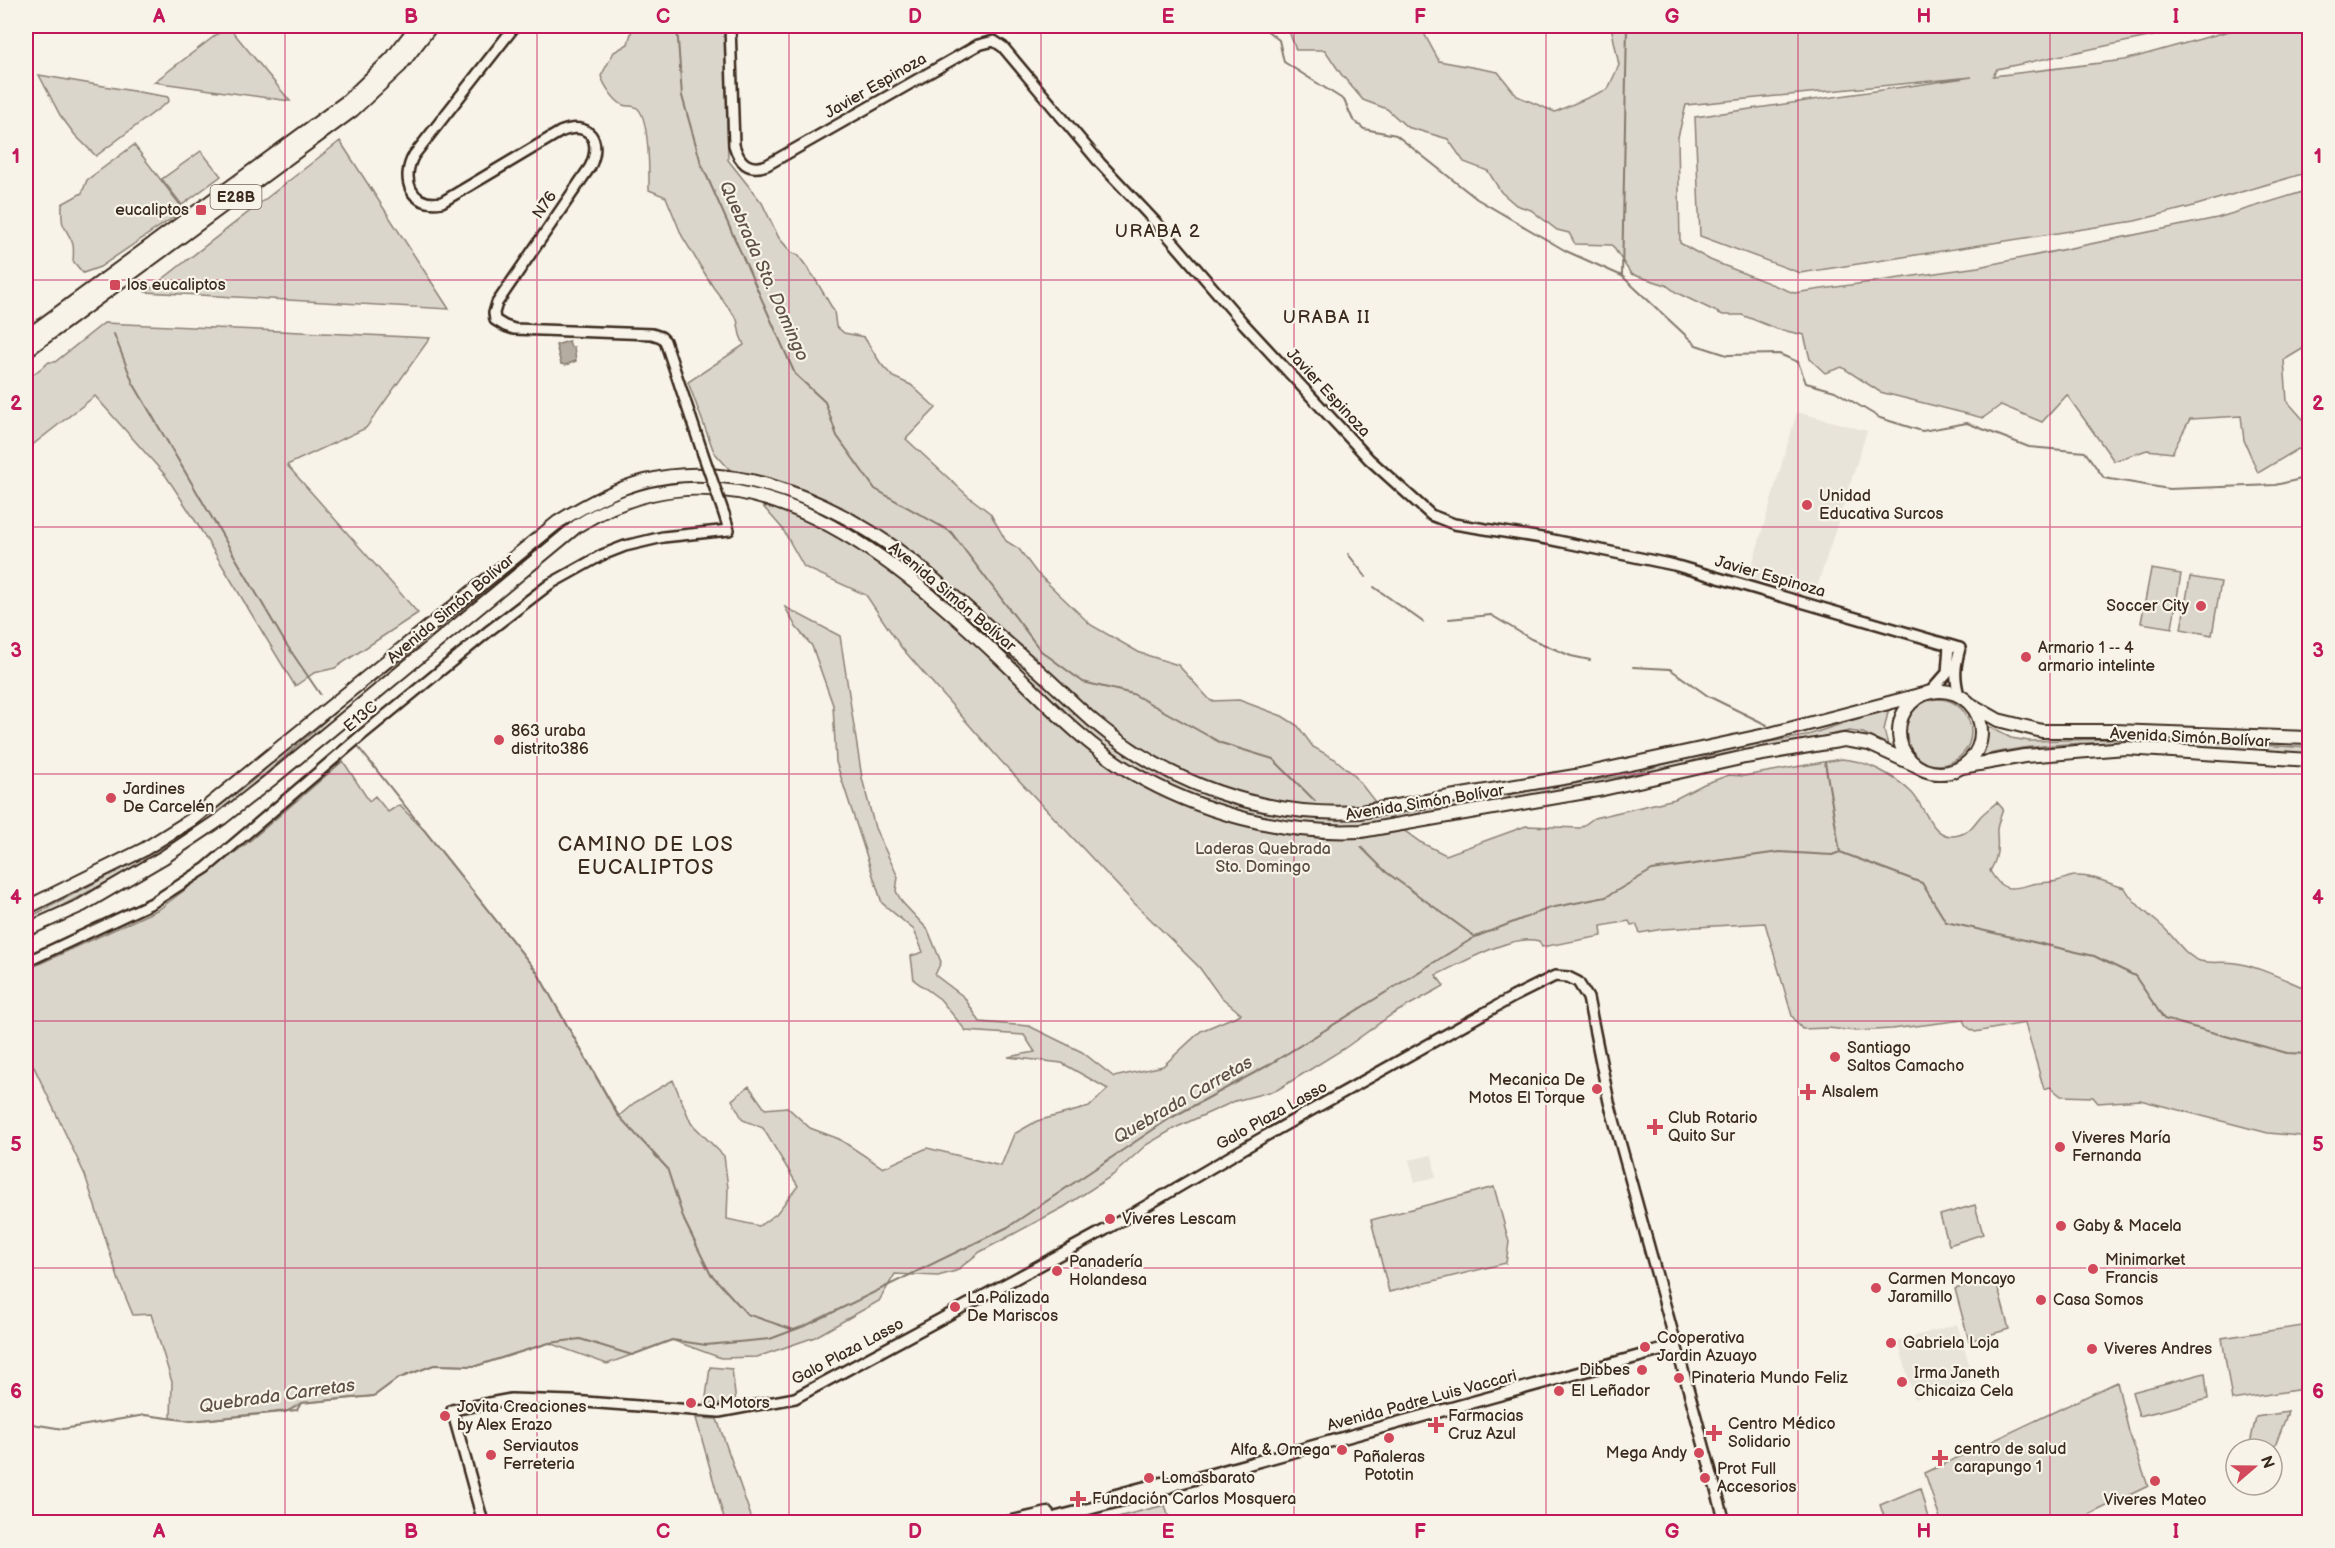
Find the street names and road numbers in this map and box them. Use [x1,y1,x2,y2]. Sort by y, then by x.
street label: Javier Espinoza [822,49,930,123]
road number: E28B [210,185,262,209]
street label: N76 [529,187,561,223]
street label: Javier Espinoza [1282,345,1374,441]
street label: Avenida Simón Bolívar [885,538,1020,656]
street label: Avenida Simón Bolívar [384,550,519,668]
street label: Javier Espinoza [1713,552,1827,602]
street label: E13C [340,698,382,736]
street label: Avenida Simón Bolívar [2110,724,2271,752]
street label: Avenida Simón Bolívar [1344,781,1506,825]
street label: Galo Plaza Lasso [1213,1078,1331,1154]
street label: Galo Plaza Lasso [789,1314,907,1390]
street label: Avenida Padre Luis Vaccari [1325,1367,1519,1435]

